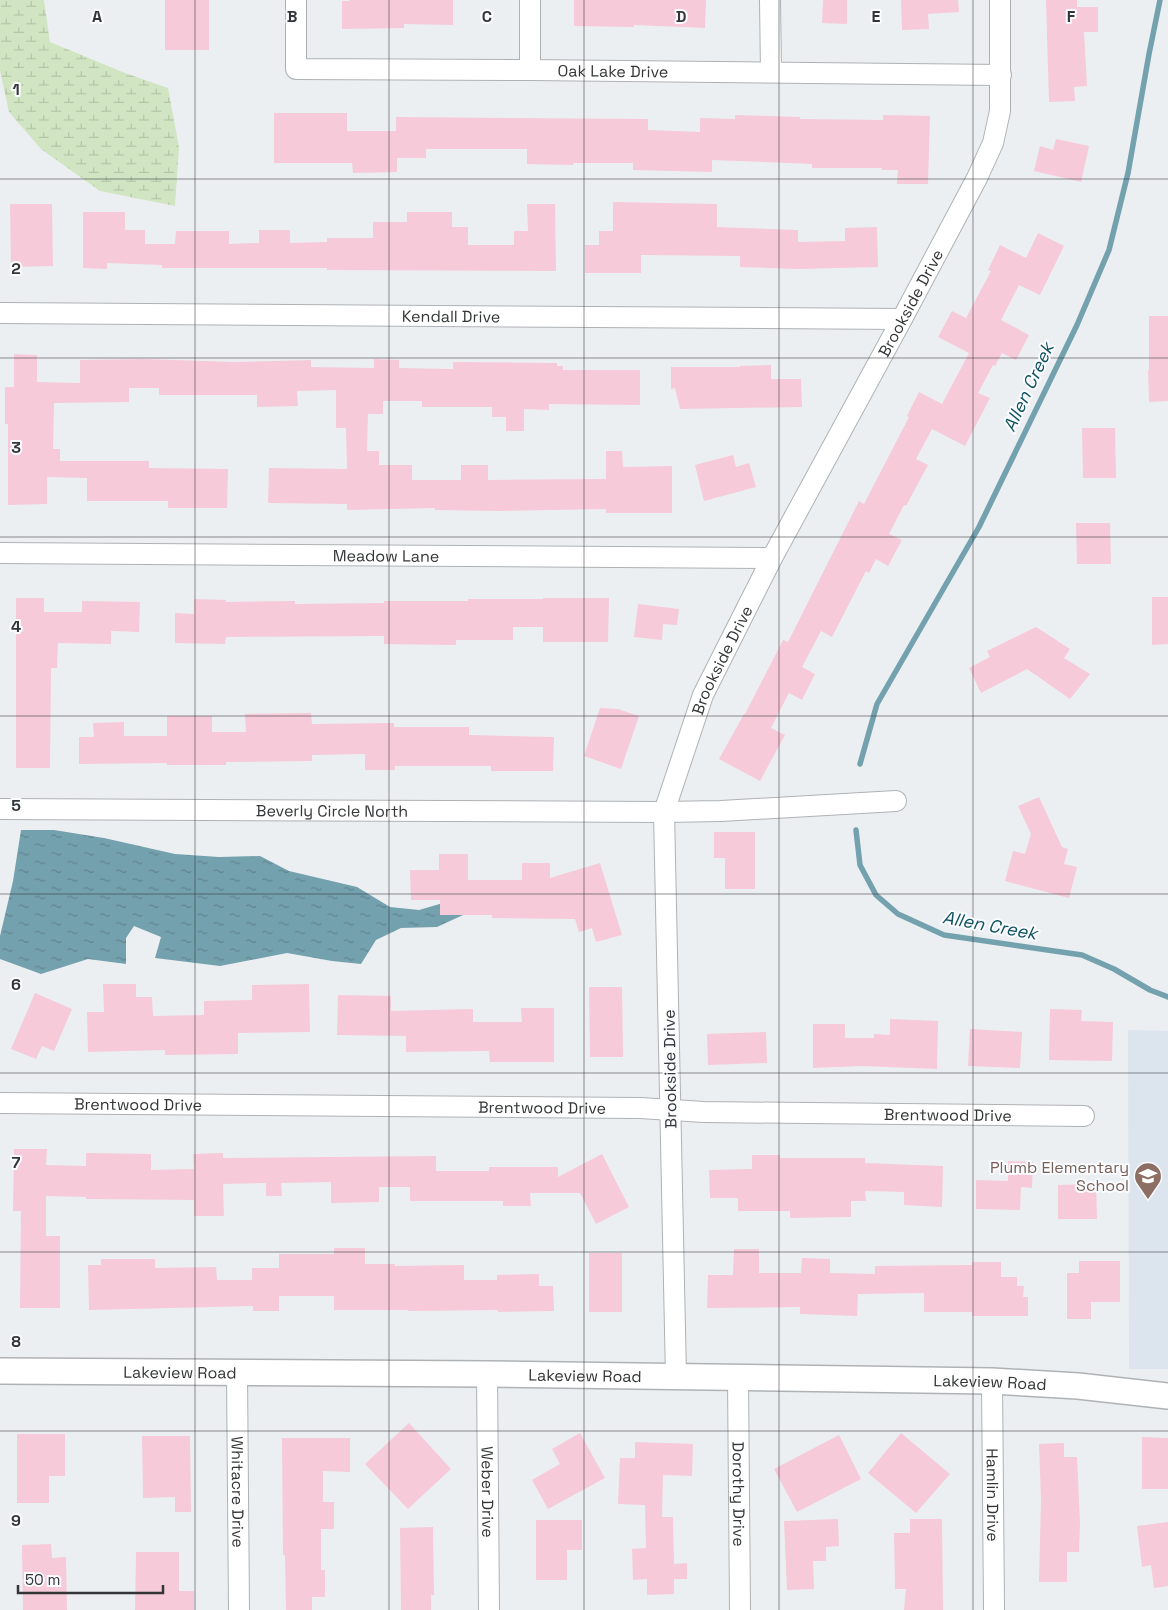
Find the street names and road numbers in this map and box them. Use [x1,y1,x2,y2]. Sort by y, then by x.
street label: Oak Lake Drive [557,60,668,82]
street label: Brookside Drive [873,245,948,360]
street label: Kendall Drive [402,305,500,327]
street label: Meadow Lane [333,545,439,566]
street label: Brookside Drive [687,602,757,717]
street label: Beverly Circle North [256,800,408,821]
street label: Brookside Drive [658,1009,682,1129]
street label: Brentwood Drive [74,1093,202,1115]
street label: Brentwood Drive [478,1096,606,1118]
street label: Brentwood Drive [884,1103,1012,1126]
street label: Lakeview Road [123,1361,237,1383]
street label: Lakeview Road [528,1364,642,1387]
street label: Lakeview Road [933,1370,1047,1395]
street label: Whitacre Drive [227,1436,249,1548]
street label: Dorothy Drive [728,1441,750,1547]
street label: Weber Drive [477,1446,499,1538]
street label: Hamlin Drive [982,1448,1004,1542]

